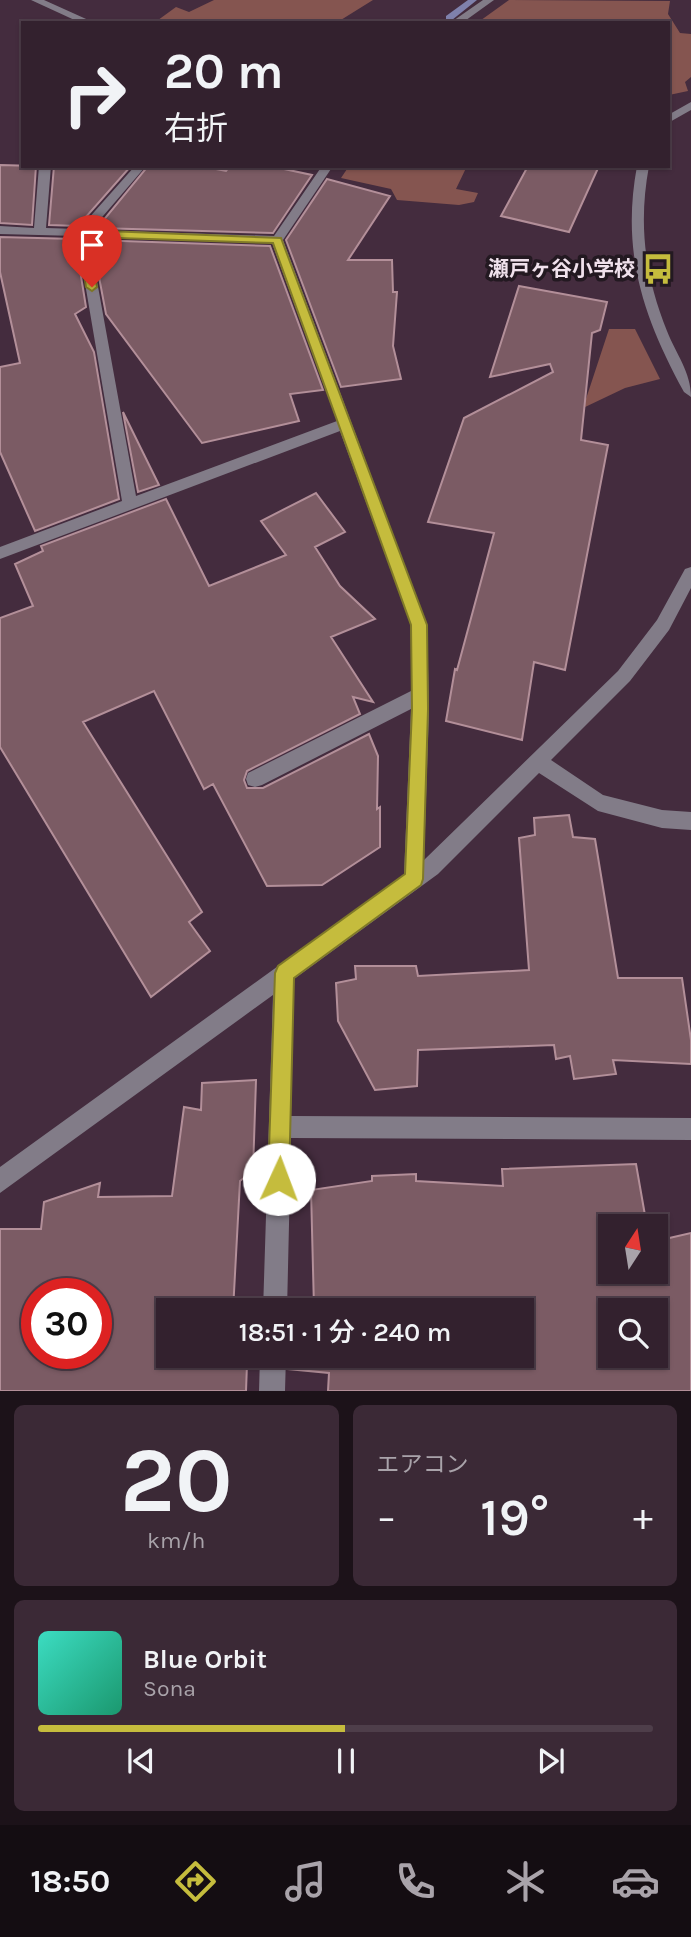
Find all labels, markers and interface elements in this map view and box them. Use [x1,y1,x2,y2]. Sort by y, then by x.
text: 20 m [164,43,284,100]
icon: right [49,49,140,140]
text: 右折 [164,110,228,147]
pin [62,215,122,287]
icon: arrive [73,226,111,264]
bus stop icon: 瀬戸ヶ谷小学校 [641,252,675,286]
place label: 瀬戸ヶ谷小学校 [488,257,635,281]
position arrow [242,1142,316,1216]
north arrow [598,1214,668,1284]
map controls [598,1214,668,1368]
speed limit sign: 30 [21,1278,112,1369]
button: search [598,1298,668,1368]
text: 18:51 · 1 分 · 240 m [239,1317,451,1348]
text: 20 [120,1428,233,1534]
text: エアコン [377,1451,469,1478]
text: 19° [480,1487,549,1548]
text: − [377,1495,396,1540]
text: + [633,1495,653,1540]
text: km/h [147,1527,205,1554]
text: Blue Orbit [143,1644,267,1675]
text: Sona [143,1675,196,1702]
icon: previous [122,1742,160,1780]
icon: pause [327,1742,365,1780]
icon: next [532,1742,570,1780]
icon: directions [171,1857,220,1906]
icon: music [281,1857,330,1906]
icon: phone [391,1857,440,1906]
icon: climate [501,1857,550,1906]
icon: car [611,1857,660,1906]
text: 18:50 [31,1863,110,1900]

